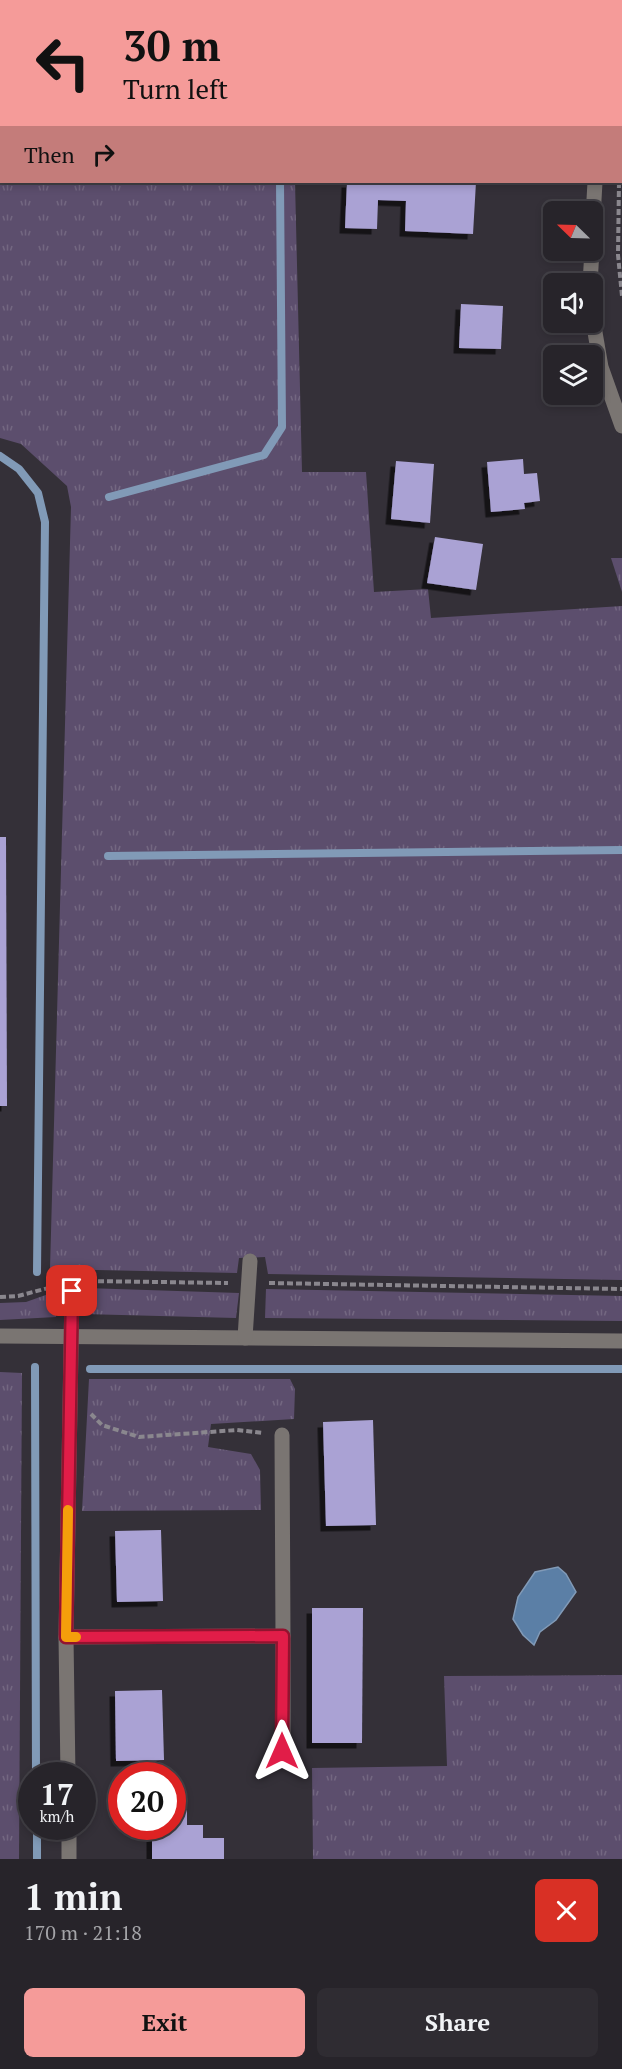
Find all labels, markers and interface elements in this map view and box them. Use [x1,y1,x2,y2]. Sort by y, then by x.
text: 30 m [123,17,221,73]
icon: left [24,24,102,102]
text: Turn left [123,71,228,107]
icon: right [87,138,120,171]
text: Then [24,140,75,169]
north arrow [543,201,603,261]
map controls [543,201,603,405]
button: sound [543,273,603,333]
button: layers [543,345,603,405]
pin [46,1265,97,1316]
icon: arrive [55,1274,88,1307]
position arrow [250,1719,314,1783]
speed limit sign: 20 [108,1762,186,1840]
text: 17 [40,1774,74,1814]
text: km/h [40,1806,74,1826]
text: 1 min [24,1873,122,1920]
button: close [535,1879,598,1942]
text: 170 m · 21:18 [24,1919,142,1946]
button: Exit [24,1988,305,2057]
button: Share [317,1988,598,2057]

